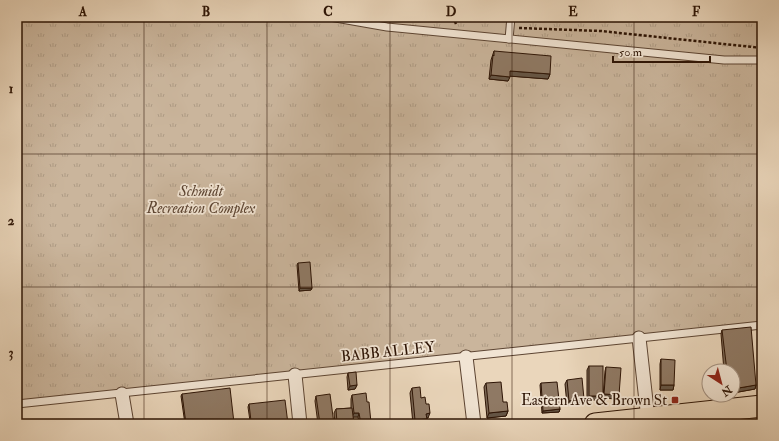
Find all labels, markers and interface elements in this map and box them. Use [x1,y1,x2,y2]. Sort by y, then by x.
text: A [78,4,88,20]
text: B [202,4,210,20]
text: C [323,4,333,20]
text: D [446,4,457,20]
text: E [568,4,578,20]
text: F [692,4,701,20]
scale bar [613,38,710,64]
text: 50 m [619,45,643,60]
text: 1 [9,81,14,97]
park label: Schmidt Recreation Complex [146,182,256,218]
text: 2 [8,213,15,229]
street label: BABB ALLEY [340,338,437,366]
text: 3 [9,345,14,361]
north arrow [701,363,741,403]
text: N [718,382,735,400]
place label: Eastern Ave & Brown St [521,391,667,410]
marker: Eastern Ave & Brown St [670,395,680,405]

